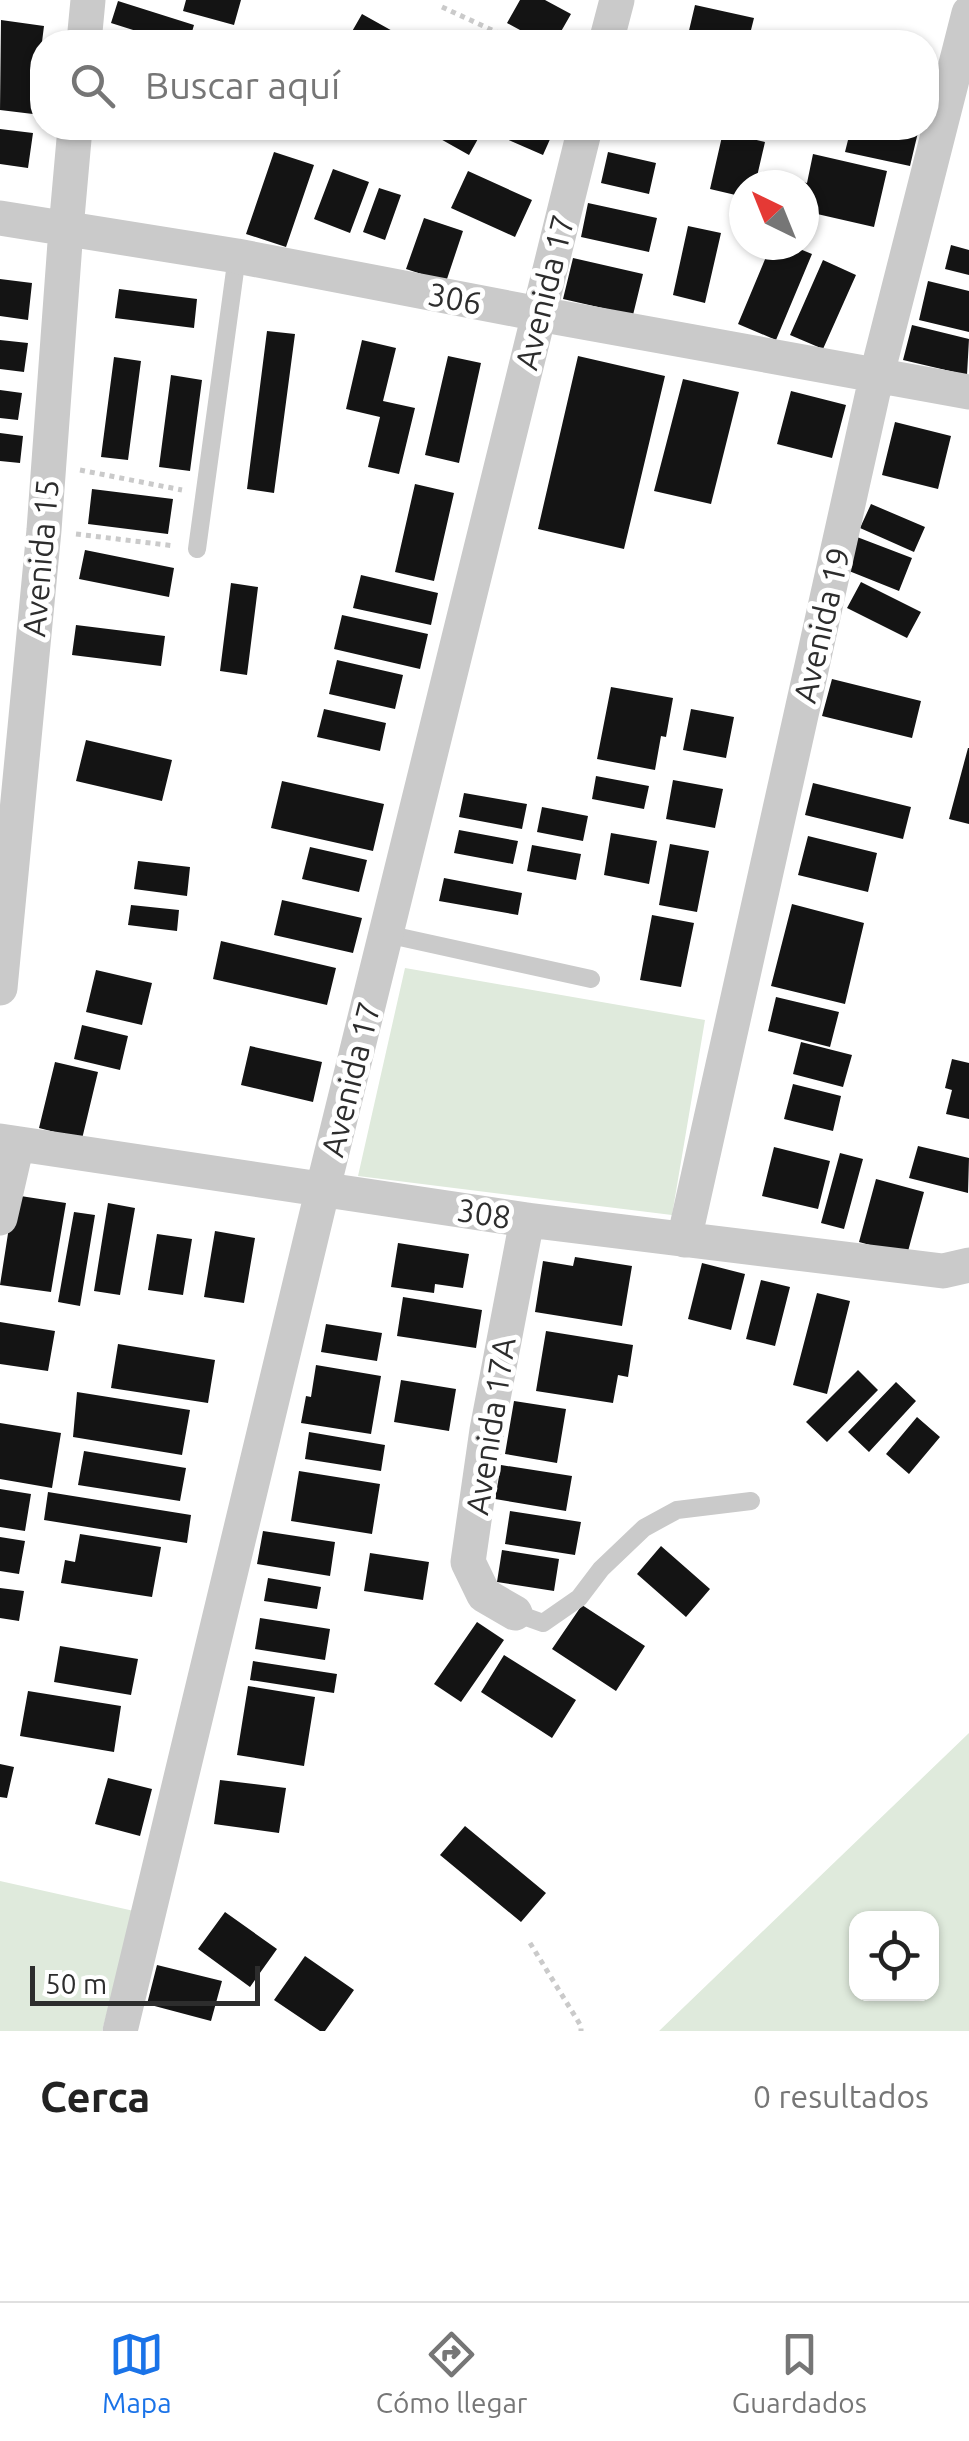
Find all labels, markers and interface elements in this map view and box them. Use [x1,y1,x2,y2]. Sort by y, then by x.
search box [30,30,939,140]
icon: search [65,58,120,113]
text: Buscar aquí [145,64,340,106]
north arrow [729,170,819,260]
street label: Avenida 17 [507,211,581,373]
street label: 306 [425,275,485,321]
street label: Avenida 15 [15,478,65,638]
street label: Avenida 19 [786,544,856,706]
street label: Avenida 17 [313,998,387,1160]
street label: 308 [454,1191,514,1235]
street label: Avenida 17A [458,1335,522,1517]
map controls [849,1911,939,2001]
button: locate [849,1911,939,2001]
scale bar [30,1961,260,2006]
text: 50 m [45,1968,107,1999]
text: Cerca [40,2073,150,2120]
text: 0 resultados [753,2078,929,2114]
tab: Mapa [102,2327,172,2418]
tab: Cómo llegar [376,2327,528,2418]
tab: Guardados [732,2327,867,2418]

